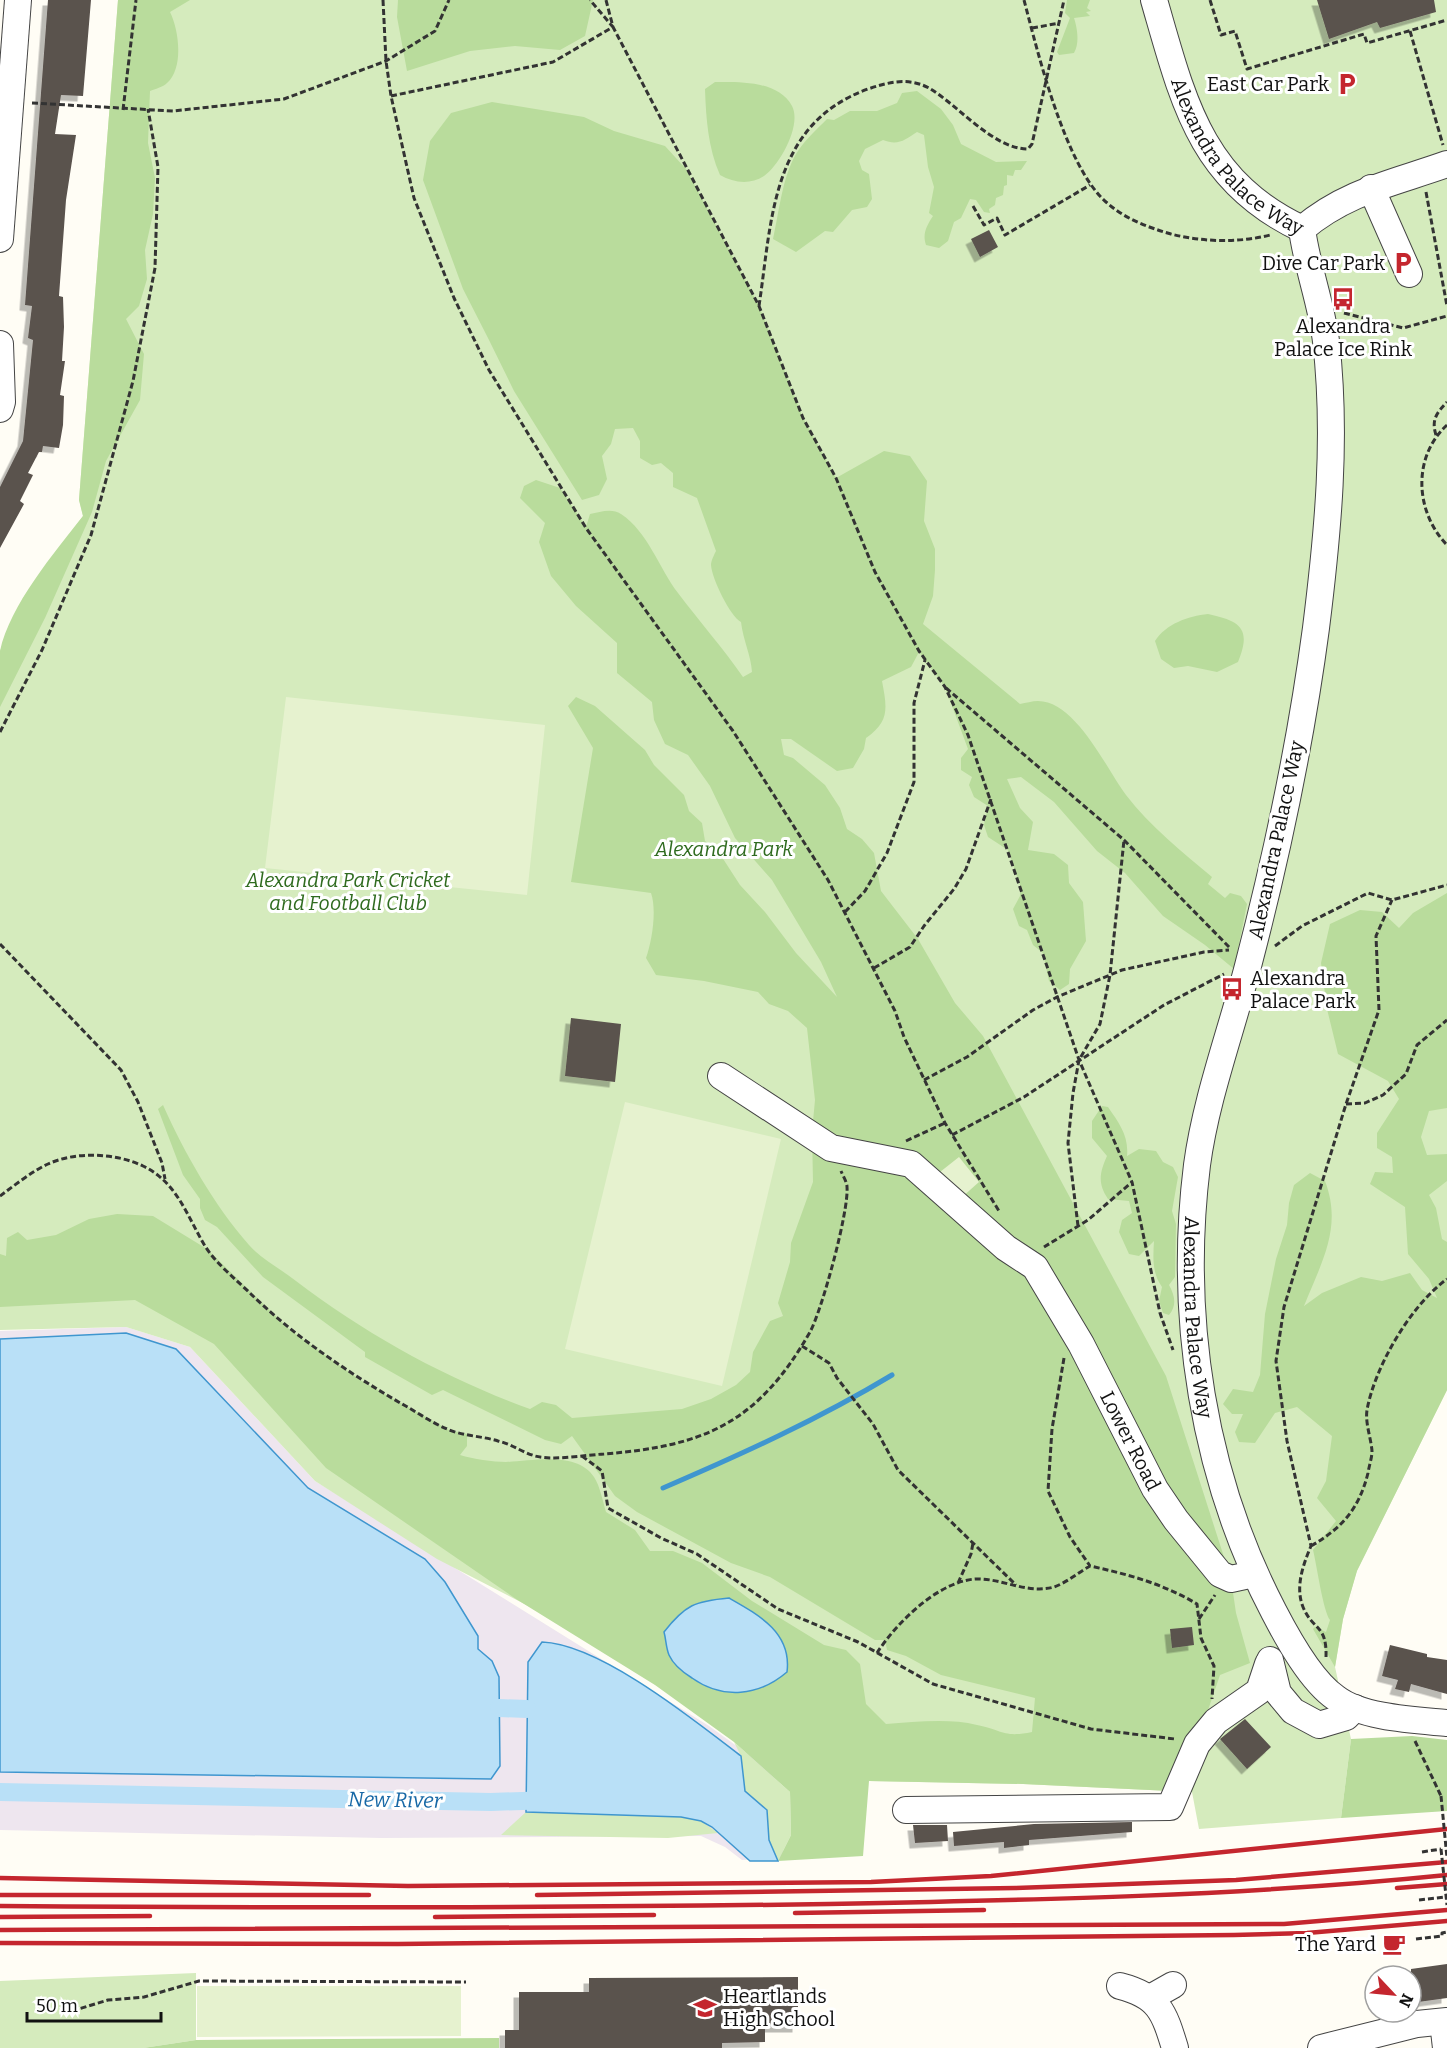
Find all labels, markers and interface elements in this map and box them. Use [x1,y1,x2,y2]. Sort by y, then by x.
parking icon: East Car Park [1334,71,1360,97]
place label: East Car Park [1207,72,1330,96]
street label: Alexandra Palace Way [1166,75,1308,240]
parking icon: Dive Car Park [1390,250,1416,276]
place label: Dive Car Park [1262,251,1386,275]
bus stop icon: Alexandra Palace Ice Rink [1330,286,1356,312]
place label: Alexandra Palace Ice Rink [1274,314,1413,361]
street label: Alexandra Palace Way [1243,738,1309,941]
park label: Alexandra Park [654,837,793,861]
park label: Alexandra Park Cricket and Football Club [245,868,451,915]
place label: Alexandra Palace Park [1250,966,1356,1013]
bus stop icon: Alexandra Palace Park [1219,976,1245,1002]
street label: Alexandra Palace Way [1179,1216,1218,1421]
street label: Lower Road [1095,1387,1166,1495]
water label: New River [348,1786,444,1814]
cafe icon: The Yard [1381,1931,1407,1957]
place label: The Yard [1295,1932,1376,1956]
north arrow [1363,1964,1423,2024]
place label: Heartlands High School [723,1984,835,2031]
scale bar [27,1985,160,2023]
text: N [1395,1991,1417,2010]
text: 50 m [36,1995,78,2017]
school or university icon: Heartlands High School [692,1995,718,2021]

